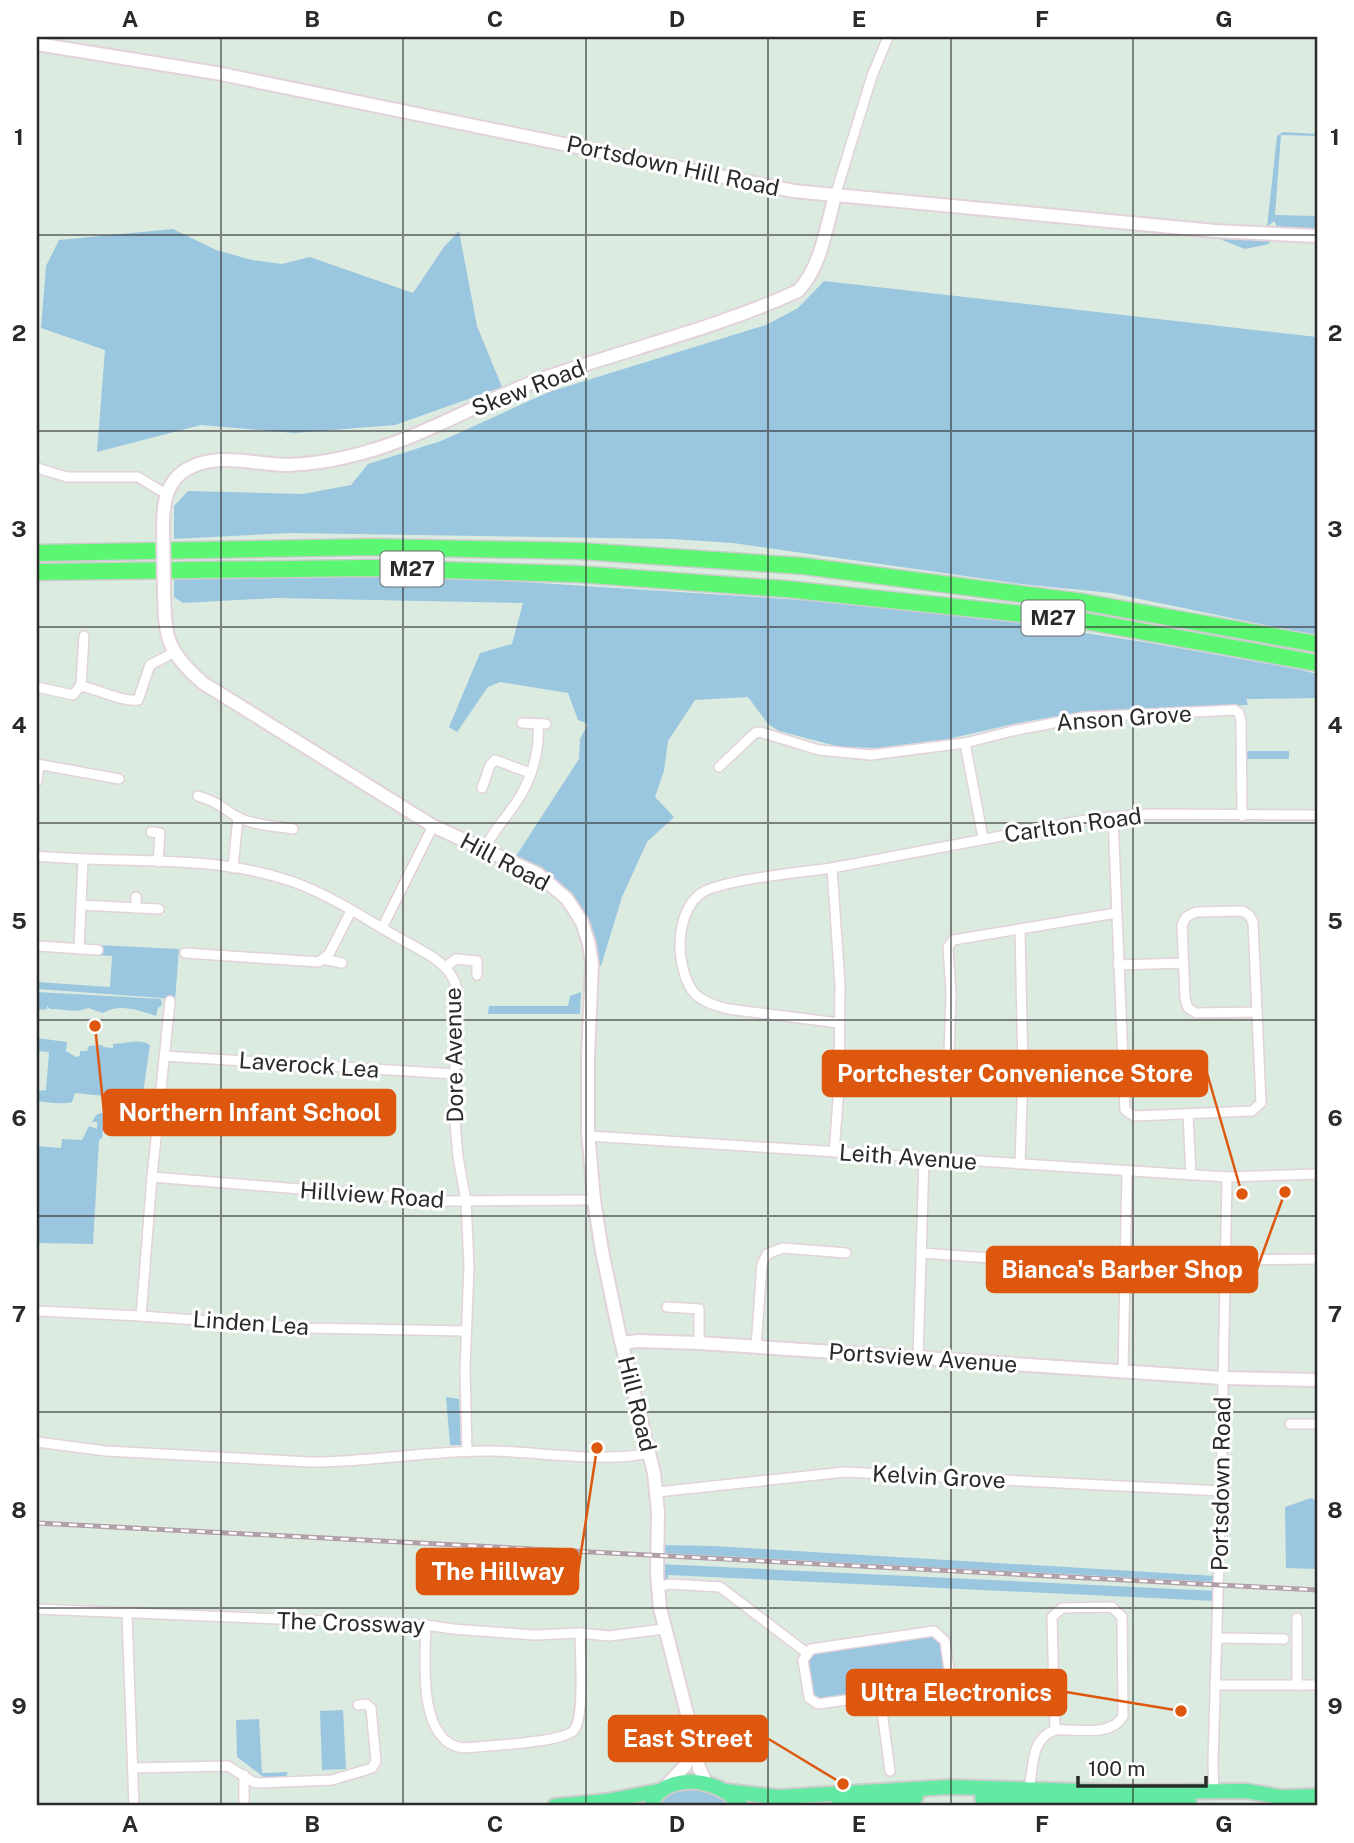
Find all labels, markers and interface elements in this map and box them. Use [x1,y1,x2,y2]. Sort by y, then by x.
text: A [122,5,139,32]
text: B [304,5,320,32]
text: C [487,5,503,32]
text: D [669,5,685,32]
text: E [852,5,866,32]
text: F [1035,5,1049,32]
text: G [1215,5,1233,32]
text: 1 [14,123,24,150]
text: 1 [1330,123,1340,150]
street label: Portsdown Hill Road [564,130,782,201]
text: 2 [12,319,26,346]
text: 2 [1328,319,1342,346]
street label: Skew Road [468,354,588,421]
text: 3 [11,515,27,542]
text: 3 [1327,515,1343,542]
road number: M27 [380,552,444,586]
road number: M27 [1021,600,1084,636]
street label: Anson Grove [1055,699,1193,736]
text: 4 [11,711,27,738]
text: 4 [1327,711,1343,738]
street label: Carlton Road [1002,802,1143,848]
street label: Hill Road [456,827,554,896]
text: 5 [11,907,27,934]
text: 5 [1327,907,1343,934]
street label: Dore Avenue [439,987,468,1123]
street label: Laverock Lea [238,1046,380,1083]
callout: Portchester Convenience Store [823,1051,1207,1096]
text: Portchester Convenience Store [837,1059,1193,1087]
callout: Northern Infant School [104,1090,395,1135]
text: Northern Infant School [119,1098,381,1126]
text: 6 [11,1104,27,1131]
text: 6 [1327,1104,1343,1131]
street label: Leith Avenue [838,1138,978,1175]
street label: Hillview Road [299,1176,445,1213]
callout: Bianca's Barber Shop [987,1247,1257,1292]
text: Bianca's Barber Shop [1001,1255,1243,1283]
text: 7 [12,1300,26,1327]
text: 7 [1328,1300,1342,1327]
street label: Linden Lea [192,1305,310,1340]
street label: Portsview Avenue [828,1337,1018,1378]
street label: Hill Road [613,1353,662,1454]
street label: Portsdown Road [1205,1397,1236,1571]
street label: Kelvin Grove [872,1460,1007,1493]
text: 8 [11,1496,27,1523]
text: 8 [1327,1496,1343,1523]
callout: The Hillway [417,1549,578,1594]
text: The Hillway [431,1557,565,1585]
street label: The Crossway [276,1606,426,1639]
callout: Ultra Electronics [847,1670,1066,1715]
text: Ultra Electronics [860,1678,1052,1706]
text: 9 [11,1692,27,1719]
text: 9 [1327,1692,1343,1719]
callout: East Street [609,1716,767,1761]
text: East Street [623,1724,753,1752]
scale bar [1078,1745,1205,1789]
text: 100 m [1088,1756,1145,1781]
text: A [122,1810,139,1837]
text: B [304,1810,320,1837]
text: C [487,1810,503,1837]
text: D [669,1810,685,1837]
text: E [852,1810,866,1837]
text: F [1035,1810,1049,1837]
text: G [1215,1810,1233,1837]

